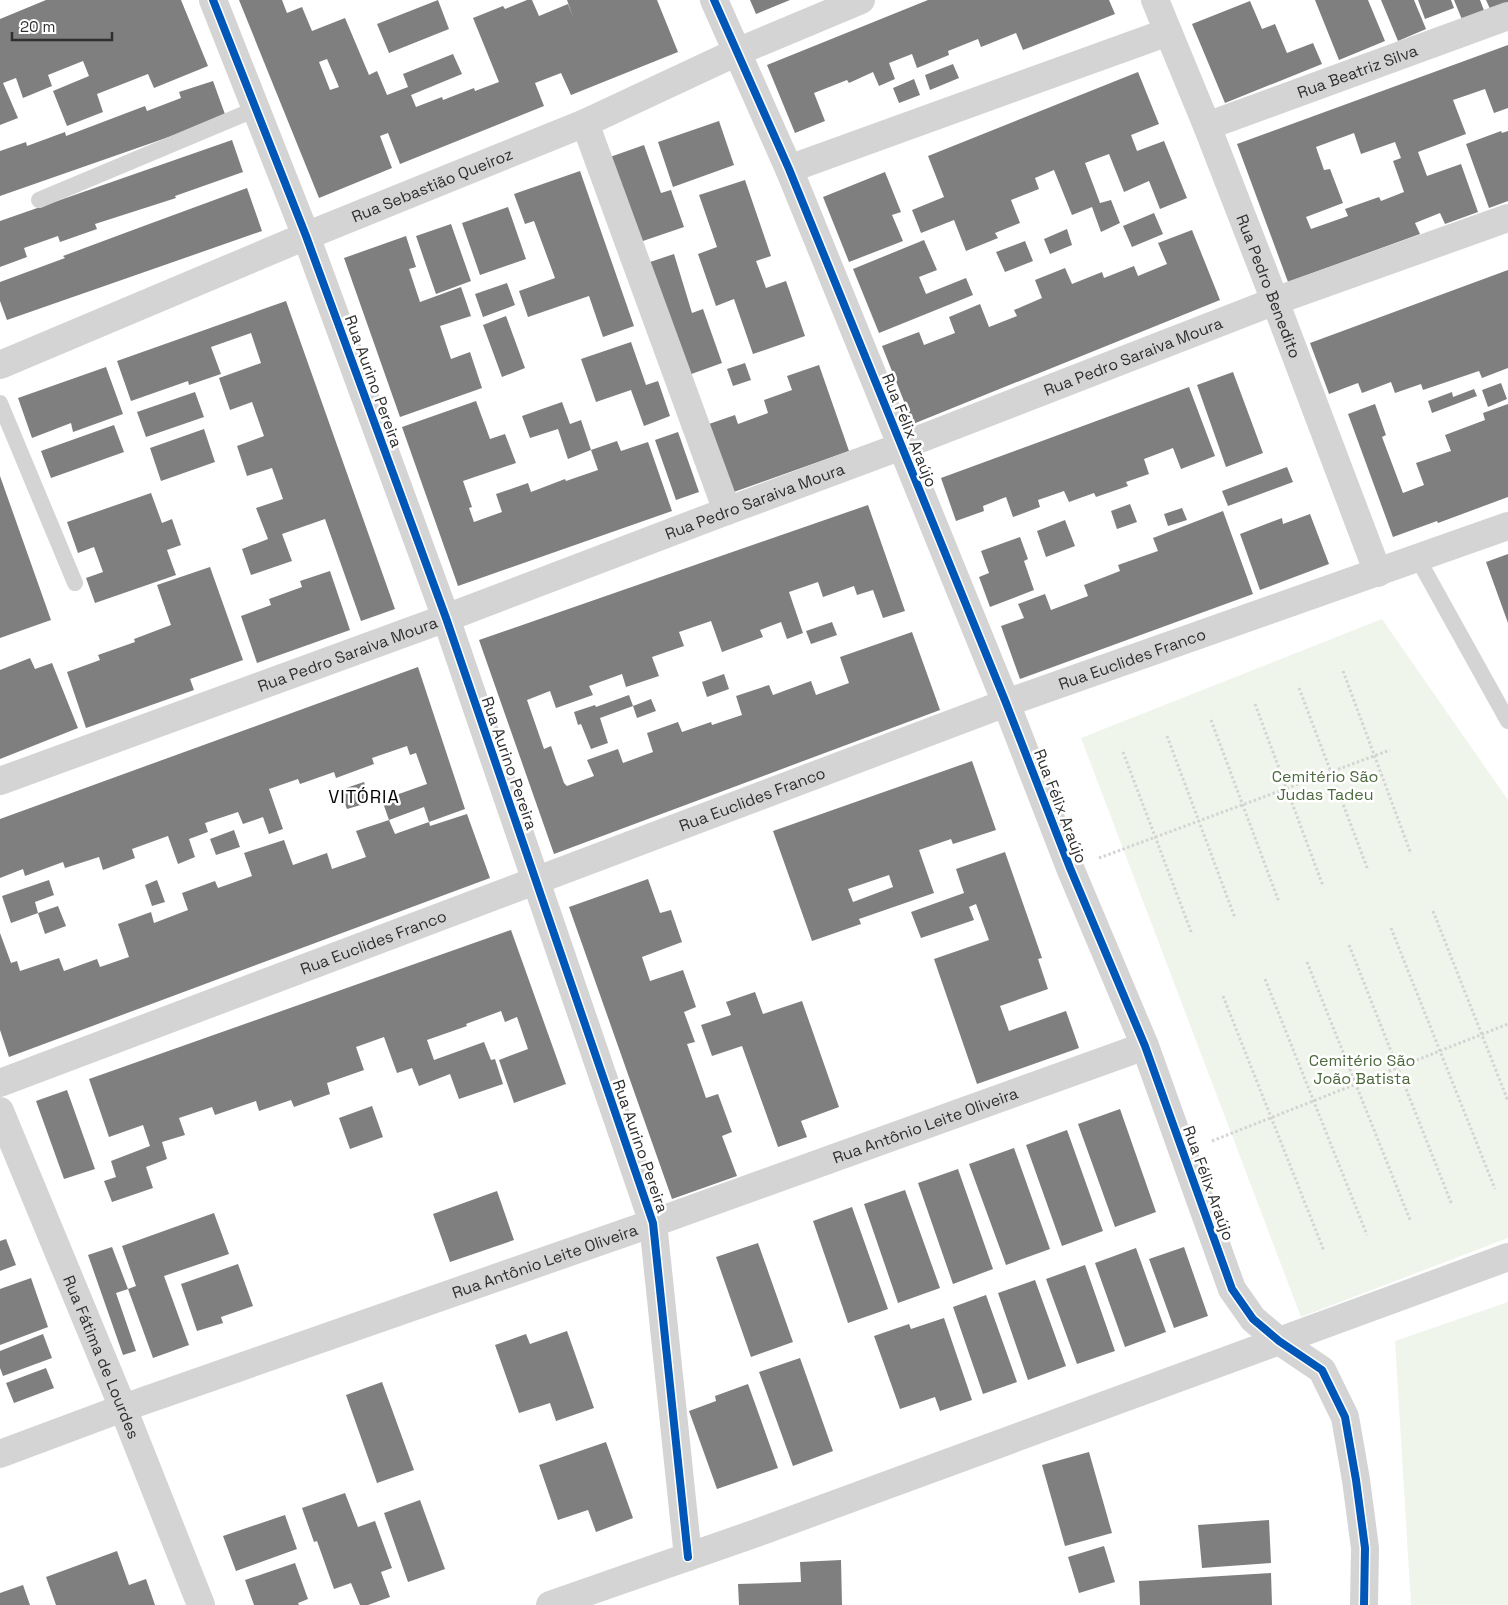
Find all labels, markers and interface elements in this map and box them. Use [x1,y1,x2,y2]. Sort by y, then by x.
scale bar [12,10,112,42]
text: 20 m [20,17,55,36]
street label: Rua Beatriz Silva [1294,40,1421,103]
street label: Rua Sebastião Queiroz [348,143,516,227]
street label: Rua Pedro Benedito [1231,211,1306,361]
street label: Rua Aurino Pereira [340,312,407,450]
street label: Rua Pedro Saraiva Moura [1041,312,1226,401]
street label: Rua Félix Araújo [877,370,942,490]
street label: Rua Pedro Saraiva Moura [662,458,848,545]
street label: Rua Pedro Saraiva Moura [255,612,441,697]
street label: Rua Euclides Franco [1056,623,1209,695]
street label: Rua Aurino Pereira [477,694,542,833]
street label: Rua Félix Araújo [1029,746,1092,866]
street label: Rua Euclides Franco [676,762,828,837]
park label: Cemitério São Judas Tadeu [1272,766,1378,805]
district label: VITÓRIA [328,785,400,808]
street label: Rua Euclides Franco [297,905,450,980]
park label: Cemitério São João Batista [1309,1050,1415,1089]
street label: Rua Aurino Pereira [608,1077,673,1216]
street label: Rua Antônio Leite Oliveira [830,1083,1021,1168]
street label: Rua Félix Araújo [1178,1123,1239,1244]
street label: Rua Antônio Leite Oliveira [449,1219,641,1303]
street label: Rua Fátima de Lourdes [58,1272,144,1442]

